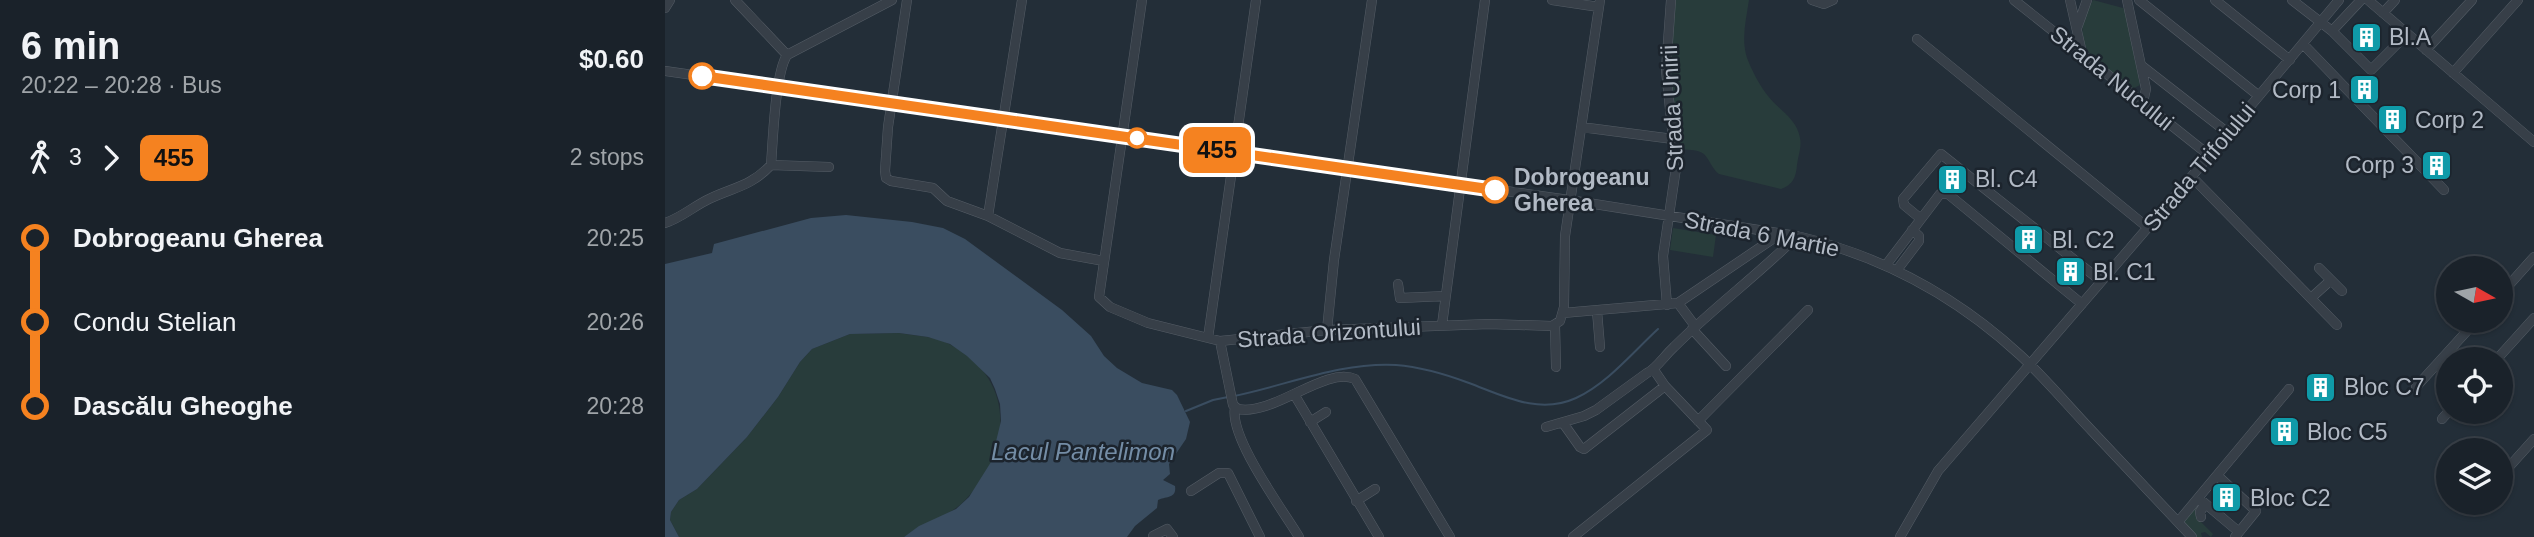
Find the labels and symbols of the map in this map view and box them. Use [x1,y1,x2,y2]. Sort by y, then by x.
street label: Strada Nucului [2045,20,2179,136]
building icon: Bl.A [2349,20,2383,54]
place label: Bl.A [2389,24,2432,50]
street label: Strada Unirii [1656,44,1688,172]
unlabelled marker [689,63,715,89]
building icon: Corp 1 [2347,73,2381,107]
place label: Corp 1 [2272,77,2341,103]
street label: Strada Trifoiului [2138,97,2260,237]
building icon: Corp 2 [2375,103,2409,137]
place label: Corp 2 [2415,107,2484,133]
line badge: 455 [1177,127,1257,173]
unlabelled marker [1127,128,1147,148]
building icon: Corp 3 [2420,148,2454,182]
place label: Corp 3 [2345,152,2414,178]
building icon: Bl. C4 [1935,162,1969,196]
place label: Dobrogeanu Gherea [1514,164,1649,216]
place label: Bl. C4 [1975,166,2038,192]
marker: Dobrogeanu Gherea [1482,177,1508,203]
street label: Strada 6 Martie [1682,206,1842,262]
building icon: Bl. C2 [2012,223,2046,257]
place label: Bl. C2 [2052,227,2115,253]
building icon: Bl. C1 [2053,255,2087,289]
north arrow [2436,256,2513,332]
place label: Bl. C1 [2093,259,2156,285]
street label: Strada Orizontului [1236,314,1422,352]
building icon: Bloc C7 [2304,370,2338,404]
place label: Bloc C7 [2344,374,2425,400]
building icon: Bloc C5 [2267,415,2301,449]
place label: Bloc C5 [2307,419,2388,445]
water label: Lacul Pantelimon [991,438,1175,465]
building icon: Bloc C2 [2210,481,2244,515]
place label: Bloc C2 [2250,485,2331,511]

